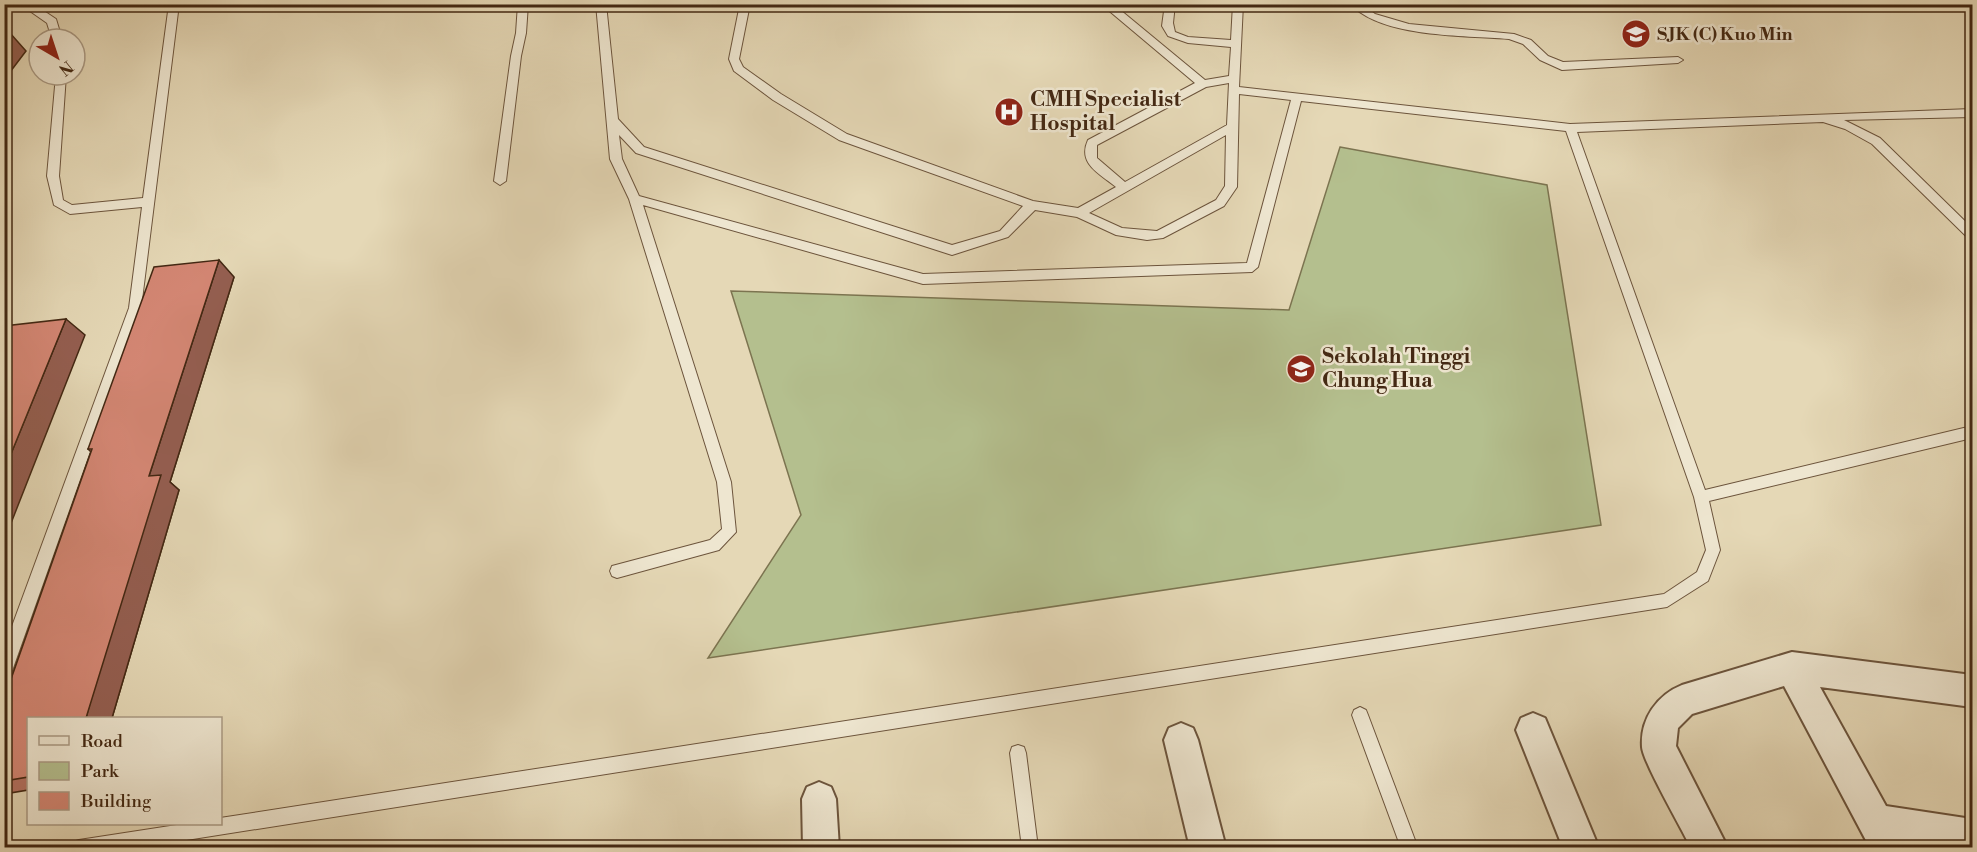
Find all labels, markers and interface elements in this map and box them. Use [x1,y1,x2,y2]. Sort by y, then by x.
school or university icon: SJK (C) Kuo Min [1620,18,1652,50]
place label: SJK (C) Kuo Min [1657,23,1792,46]
north arrow [27,27,87,87]
text: N [54,56,77,80]
place label: CMH Specialist Hospital [1030,87,1182,137]
hospital icon: CMH Specialist Hospital [993,96,1025,128]
place label: Sekolah Tinggi Chung Hua [1322,344,1470,394]
school or university icon: Sekolah Tinggi Chung Hua [1285,353,1317,385]
legend [27,717,222,825]
text: Road [81,730,124,753]
text: Park [81,760,120,783]
text: Building [80,790,152,813]

